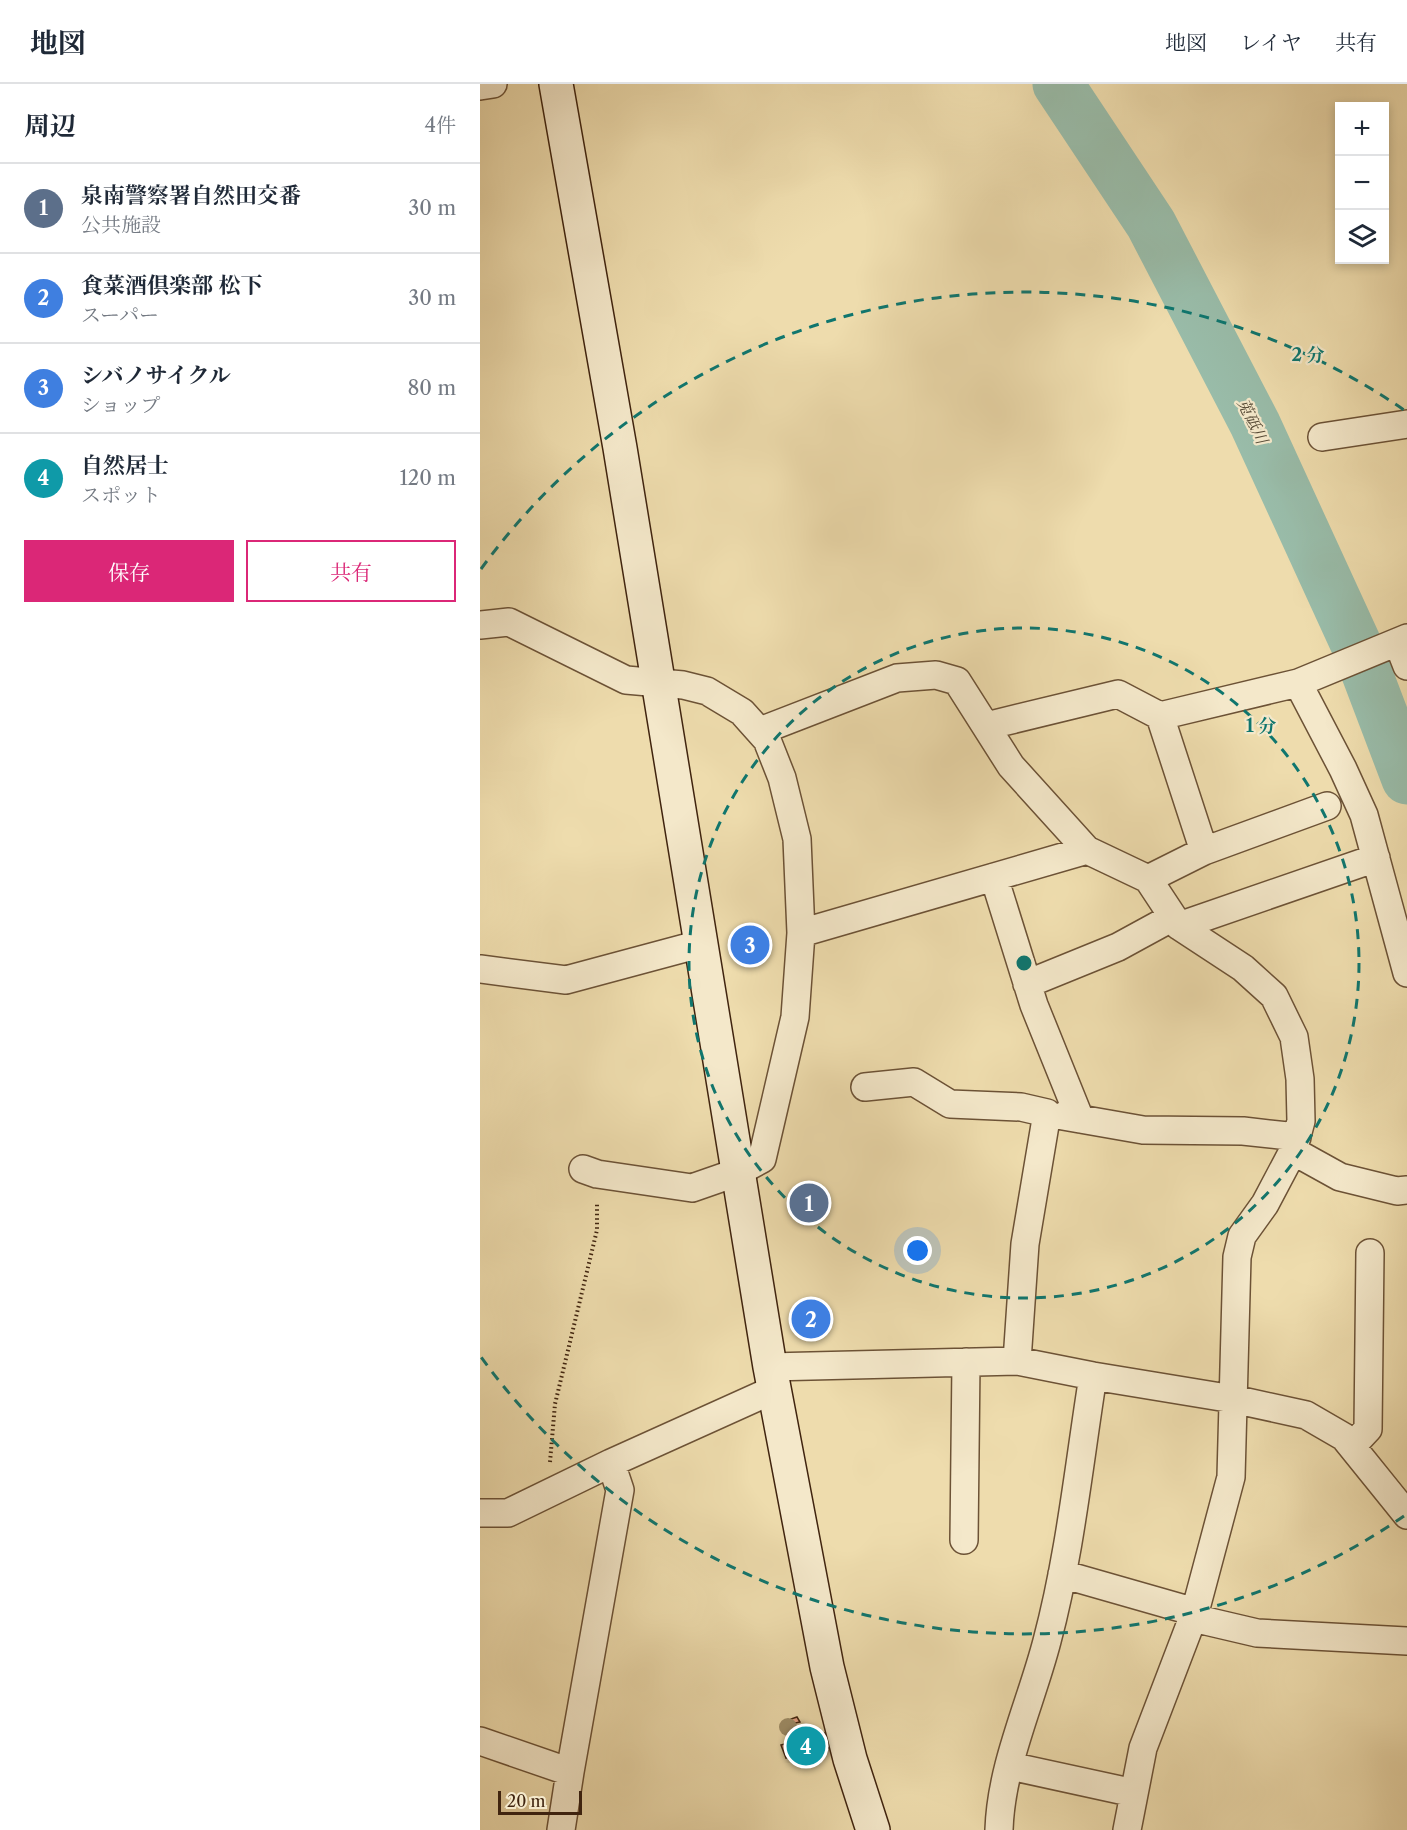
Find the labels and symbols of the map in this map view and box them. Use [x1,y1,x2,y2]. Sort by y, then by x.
text: 2 分 [1291,344,1325,366]
water label: 莵砥川 [1233,395,1273,449]
text: 1 分 [1246,715,1276,737]
pin: 3 [730,922,770,968]
centre of rings [1014,953,1034,973]
pin: 1 [790,1180,828,1226]
your location [903,1236,932,1265]
pin: 2 [792,1296,830,1342]
pin: 4 [786,1724,826,1768]
scale bar [498,1788,582,1816]

